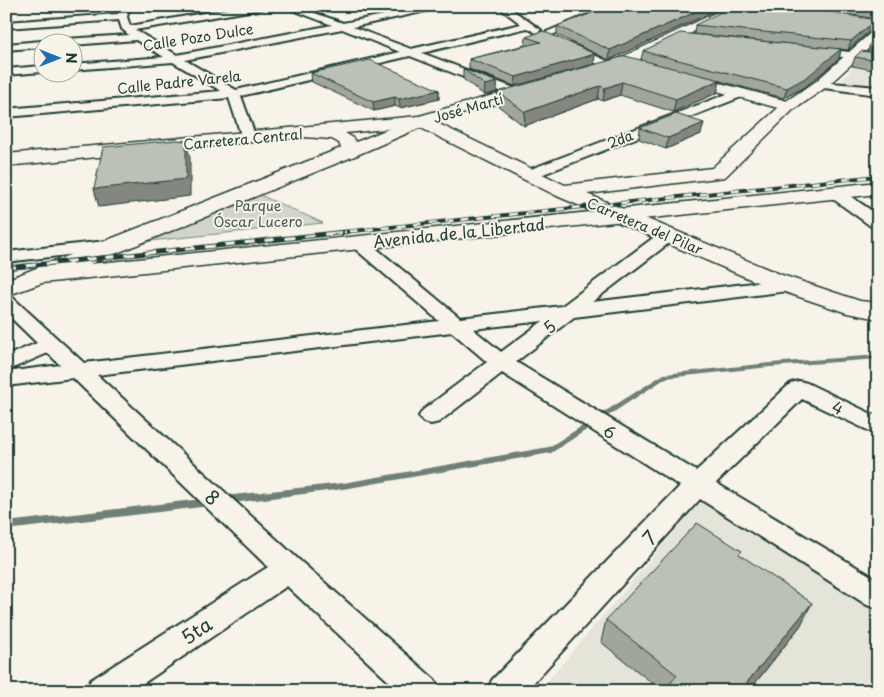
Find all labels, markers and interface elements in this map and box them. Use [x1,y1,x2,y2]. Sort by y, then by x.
street label: Calle Pozo Dulce [141,18,255,56]
north arrow [32,32,82,82]
text: N [61,52,82,64]
street label: Calle Padre Varela [116,65,242,99]
street label: José Martí [430,88,506,128]
street label: Carretera Central [182,123,304,155]
street label: 2da [604,124,636,154]
street label: Carretera del Pilar [584,192,707,260]
park label: Parque Óscar Lucero [213,195,303,232]
street label: Avenida de la Libertad [372,211,546,253]
street label: 5 [538,313,560,339]
street label: 4 [828,394,848,420]
street label: 6 [599,418,621,444]
street label: 8 [199,483,227,511]
street label: 7 [635,523,663,551]
street label: 5ta [175,610,217,650]

